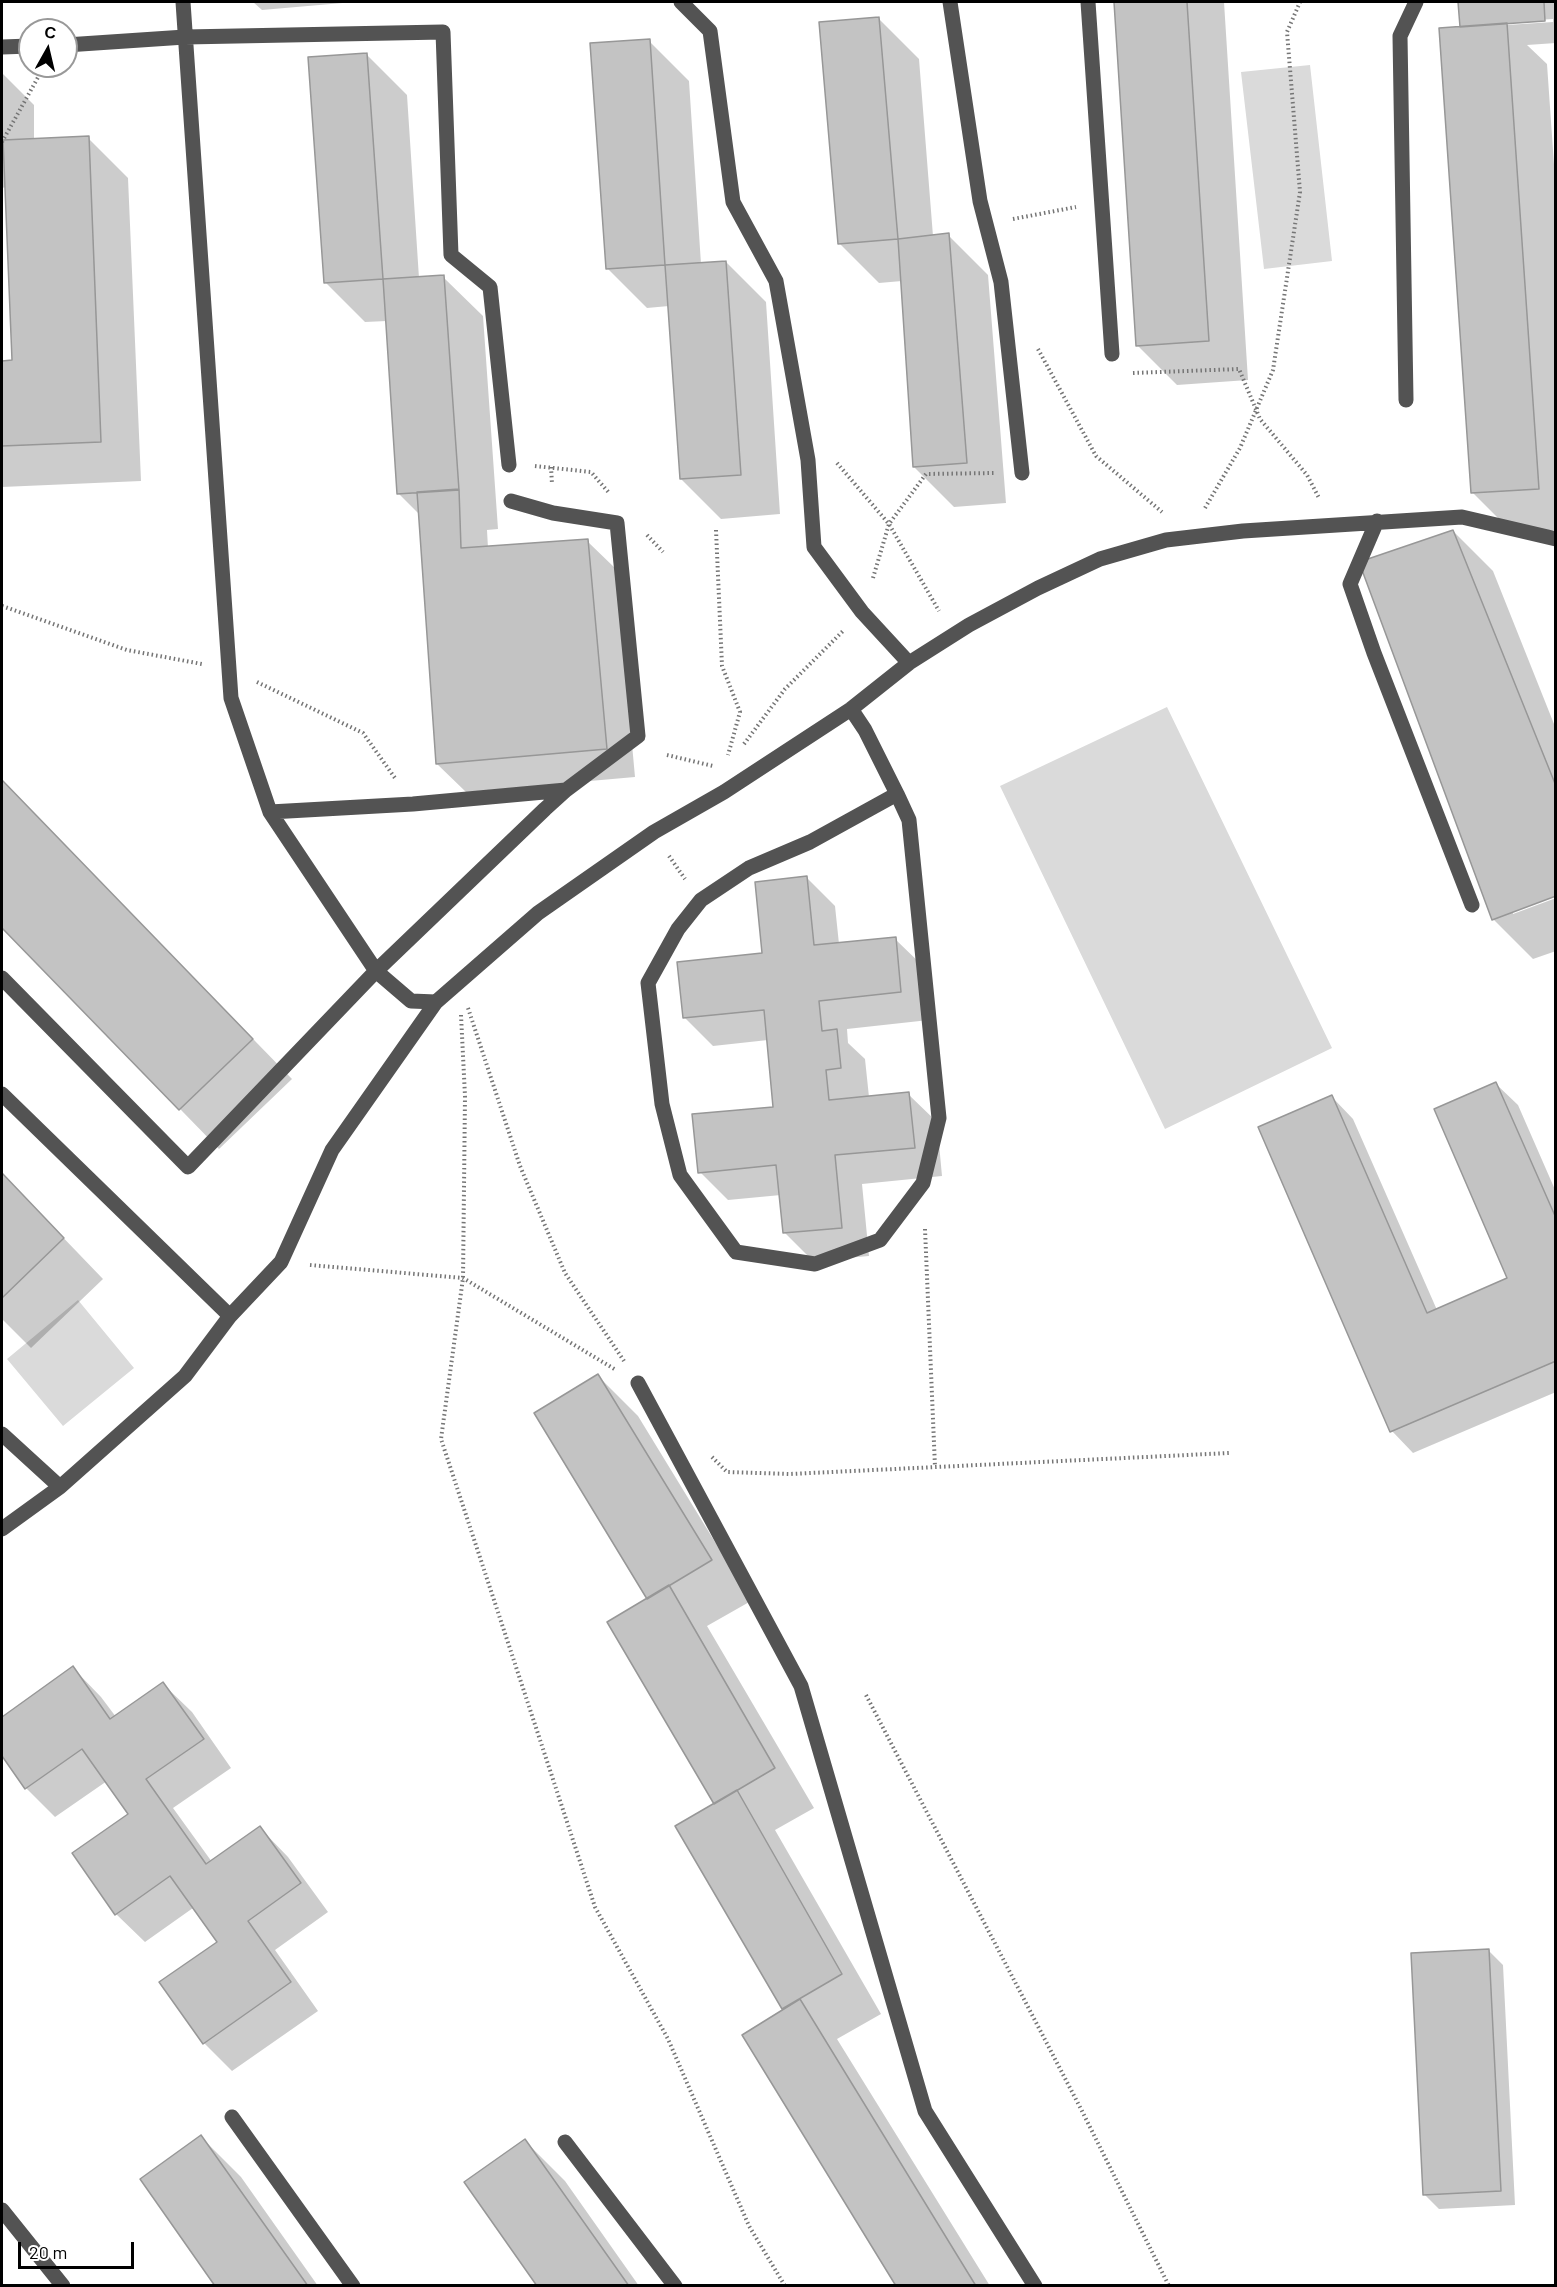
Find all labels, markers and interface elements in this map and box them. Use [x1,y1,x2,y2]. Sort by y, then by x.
north arrow [18,18,78,78]
text: С [43,21,57,42]
scale bar [21,2230,136,2268]
text: 20 m [29,2241,67,2263]

